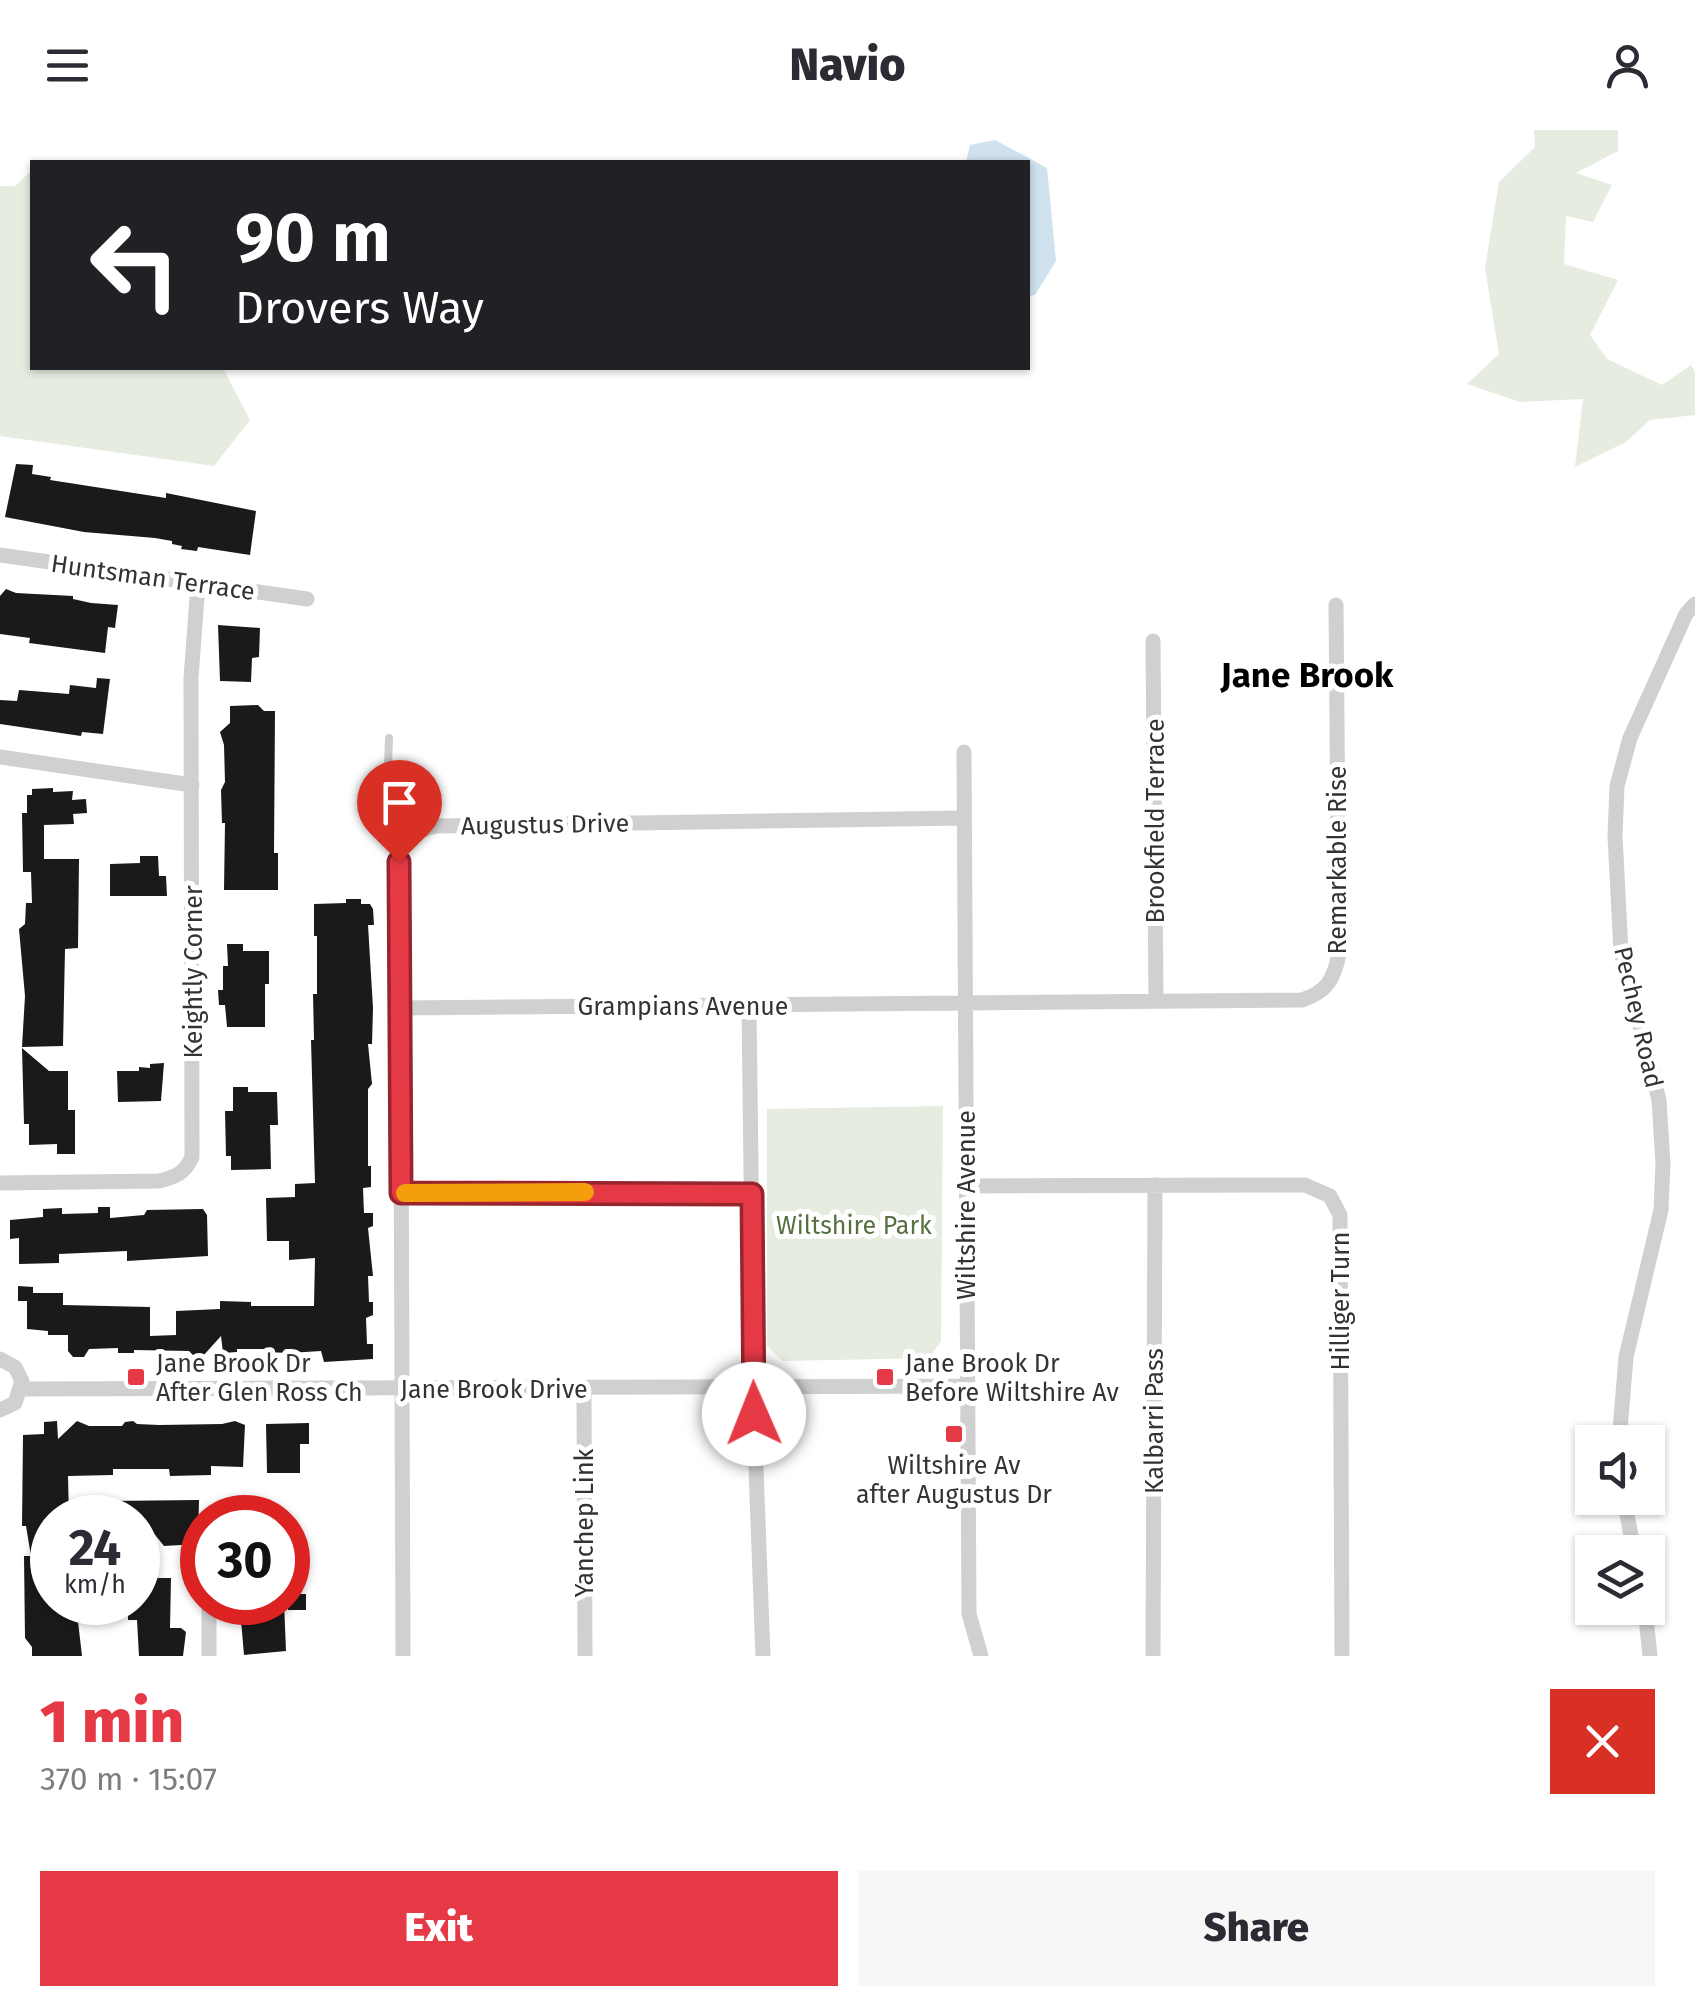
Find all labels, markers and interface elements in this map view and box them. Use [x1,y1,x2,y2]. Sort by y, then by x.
icon: menu [40,38,95,93]
text: Navio [789,38,906,92]
icon: person [1600,38,1655,93]
text: 90 m [235,196,391,280]
icon: left [70,200,200,330]
text: Drovers Way [235,281,484,335]
street label: Huntsman Terrace [49,549,257,607]
district label: Jane Brook [1220,654,1394,696]
street label: Brookfield Terrace [1141,718,1171,924]
pin [357,760,442,863]
street label: Remarkable Rise [1323,766,1353,954]
icon: arrive [372,775,427,830]
street label: Augustus Drive [461,809,629,841]
street label: Keightly Corner [179,885,209,1059]
street label: Pechey Road [1607,944,1669,1091]
street label: Grampians Avenue [577,992,789,1022]
street label: Wiltshire Avenue [952,1110,982,1300]
park label: Wiltshire Park [776,1211,932,1241]
street label: Hilliger Turn [1326,1231,1356,1371]
street label: Kalbarri Pass [1140,1348,1170,1494]
place label: Jane Brook Dr After Glen Ross Ch [156,1349,363,1408]
place label: Jane Brook Dr Before Wiltshire Av [905,1349,1120,1408]
position arrow [702,1362,806,1466]
marker: Jane Brook Dr After Glen Ross Ch [125,1366,147,1388]
marker: Jane Brook Dr Before Wiltshire Av [874,1366,896,1388]
street label: Jane Brook Drive [400,1375,588,1405]
marker: Wiltshire Av after Augustus Dr [943,1423,965,1445]
map controls [1575,1425,1665,1625]
button: sound [1575,1425,1665,1515]
street label: Yanchep Link [570,1448,600,1597]
place label: Wiltshire Av after Augustus Dr [856,1451,1052,1510]
speed limit sign: 30 [180,1495,310,1625]
text: 24 [69,1518,121,1578]
button: layers [1575,1535,1665,1625]
text: km/h [64,1570,126,1600]
text: 1 min [40,1686,184,1758]
button: close [1550,1689,1655,1794]
text: 370 m · 15:07 [40,1760,217,1798]
button: Exit [40,1871,838,1986]
button: Share [858,1871,1655,1986]

